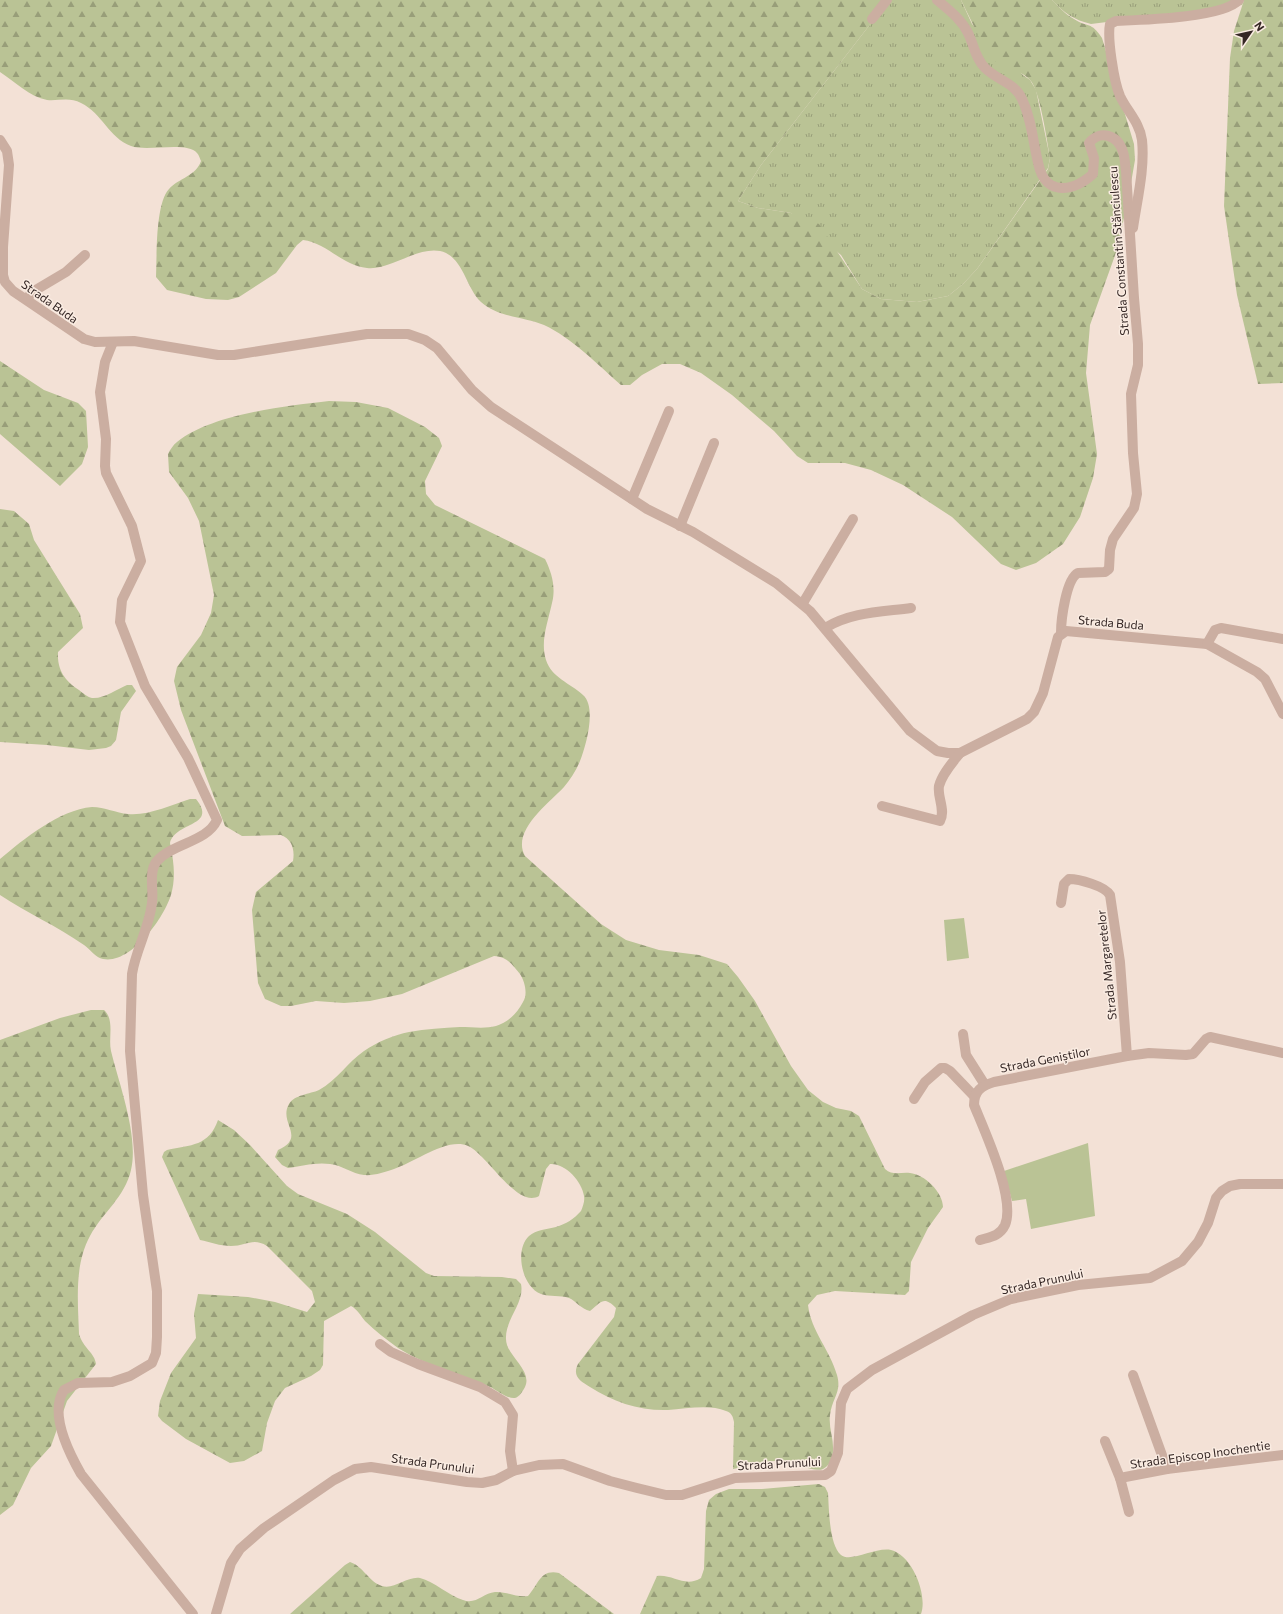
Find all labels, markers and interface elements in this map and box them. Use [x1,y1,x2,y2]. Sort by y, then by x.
north arrow [1231,12,1271,52]
text: N [1252,19,1267,33]
street label: Strada Constantin Stănciulescu [1105,166,1131,336]
street label: Strada Buda [19,276,81,326]
street label: Strada Buda [1078,612,1144,632]
street label: Strada Margaretelor [1093,909,1119,1021]
street label: Strada Geniștilor [999,1043,1092,1076]
street label: Strada Prunului [1000,1265,1084,1297]
street label: Strada Episcop Inochentie [1129,1437,1271,1471]
street label: Strada Prunului [391,1450,475,1476]
street label: Strada Prunului [737,1454,821,1472]

